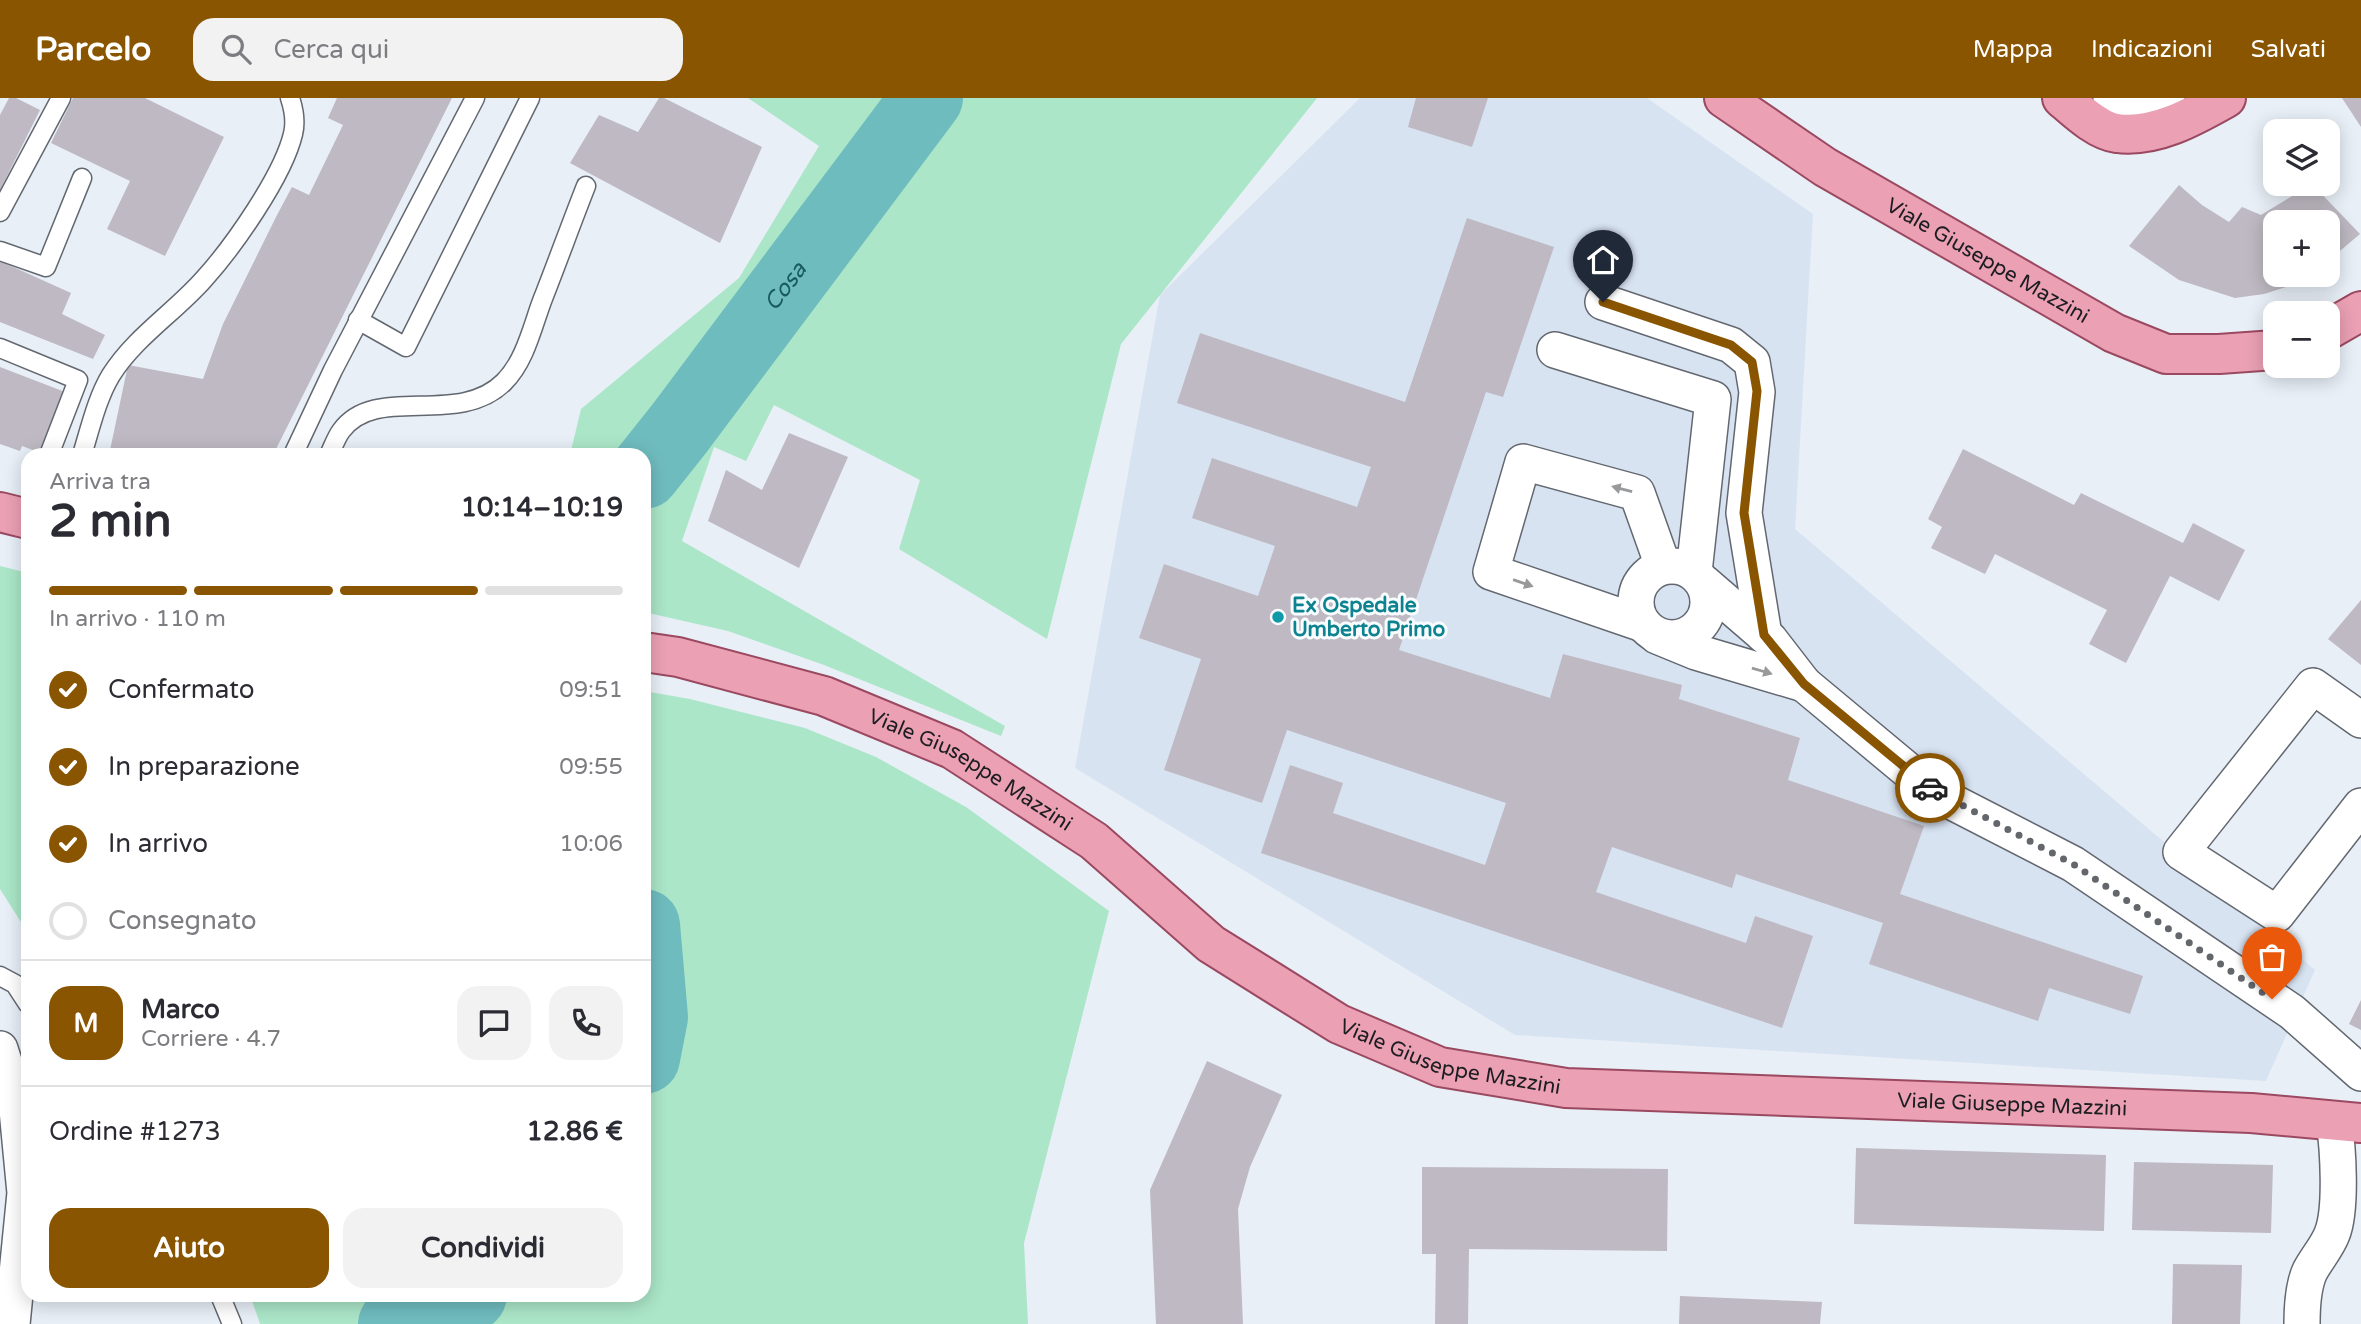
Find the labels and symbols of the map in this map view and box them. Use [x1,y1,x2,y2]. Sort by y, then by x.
street label: Viale Giuseppe Mazzini [1882,192,2094,329]
pin [1573,230,1633,302]
water label: Cosa [758,256,814,317]
one-way arrow [1612,484,1633,494]
one-way arrow [1513,579,1534,589]
place label: Ex Ospedale Umberto Primo [1292,593,1446,642]
marker: Ex Ospedale Umberto Primo [1270,609,1286,625]
one-way arrow [1751,667,1772,677]
street label: Viale Giuseppe Mazzini [865,703,1077,836]
courier [1895,753,1965,823]
pin [2242,927,2302,999]
street label: Viale Giuseppe Mazzini [1336,1013,1563,1099]
street label: Viale Giuseppe Mazzini [1897,1088,2128,1121]

